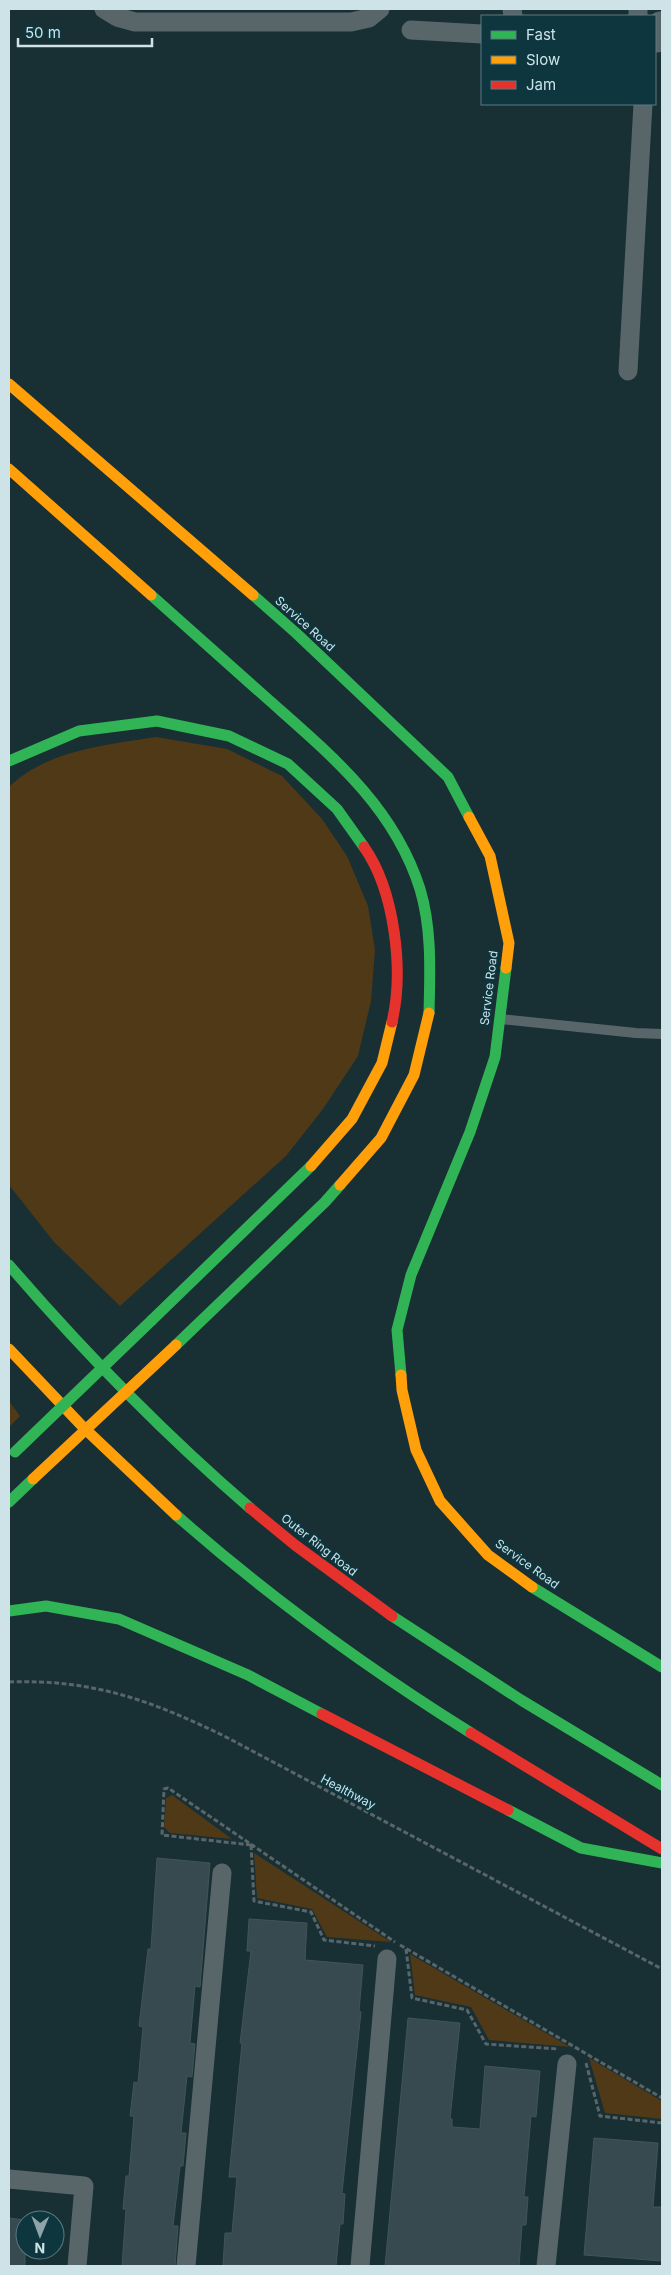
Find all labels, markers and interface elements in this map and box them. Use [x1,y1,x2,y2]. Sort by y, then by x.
scale bar [18,15,151,47]
legend [481,15,656,105]
text: 50 m [25,23,61,42]
text: Fast [526,25,556,44]
text: Slow [526,50,560,69]
text: Jam [526,75,556,94]
street label: Service Road [272,593,338,654]
street label: Service Road [476,950,501,1026]
street label: Outer Ring Road [278,1510,360,1579]
street label: Service Road [492,1535,562,1592]
street label: Healthway [318,1771,378,1812]
north arrow [15,2210,65,2260]
text: N [34,2240,45,2257]

